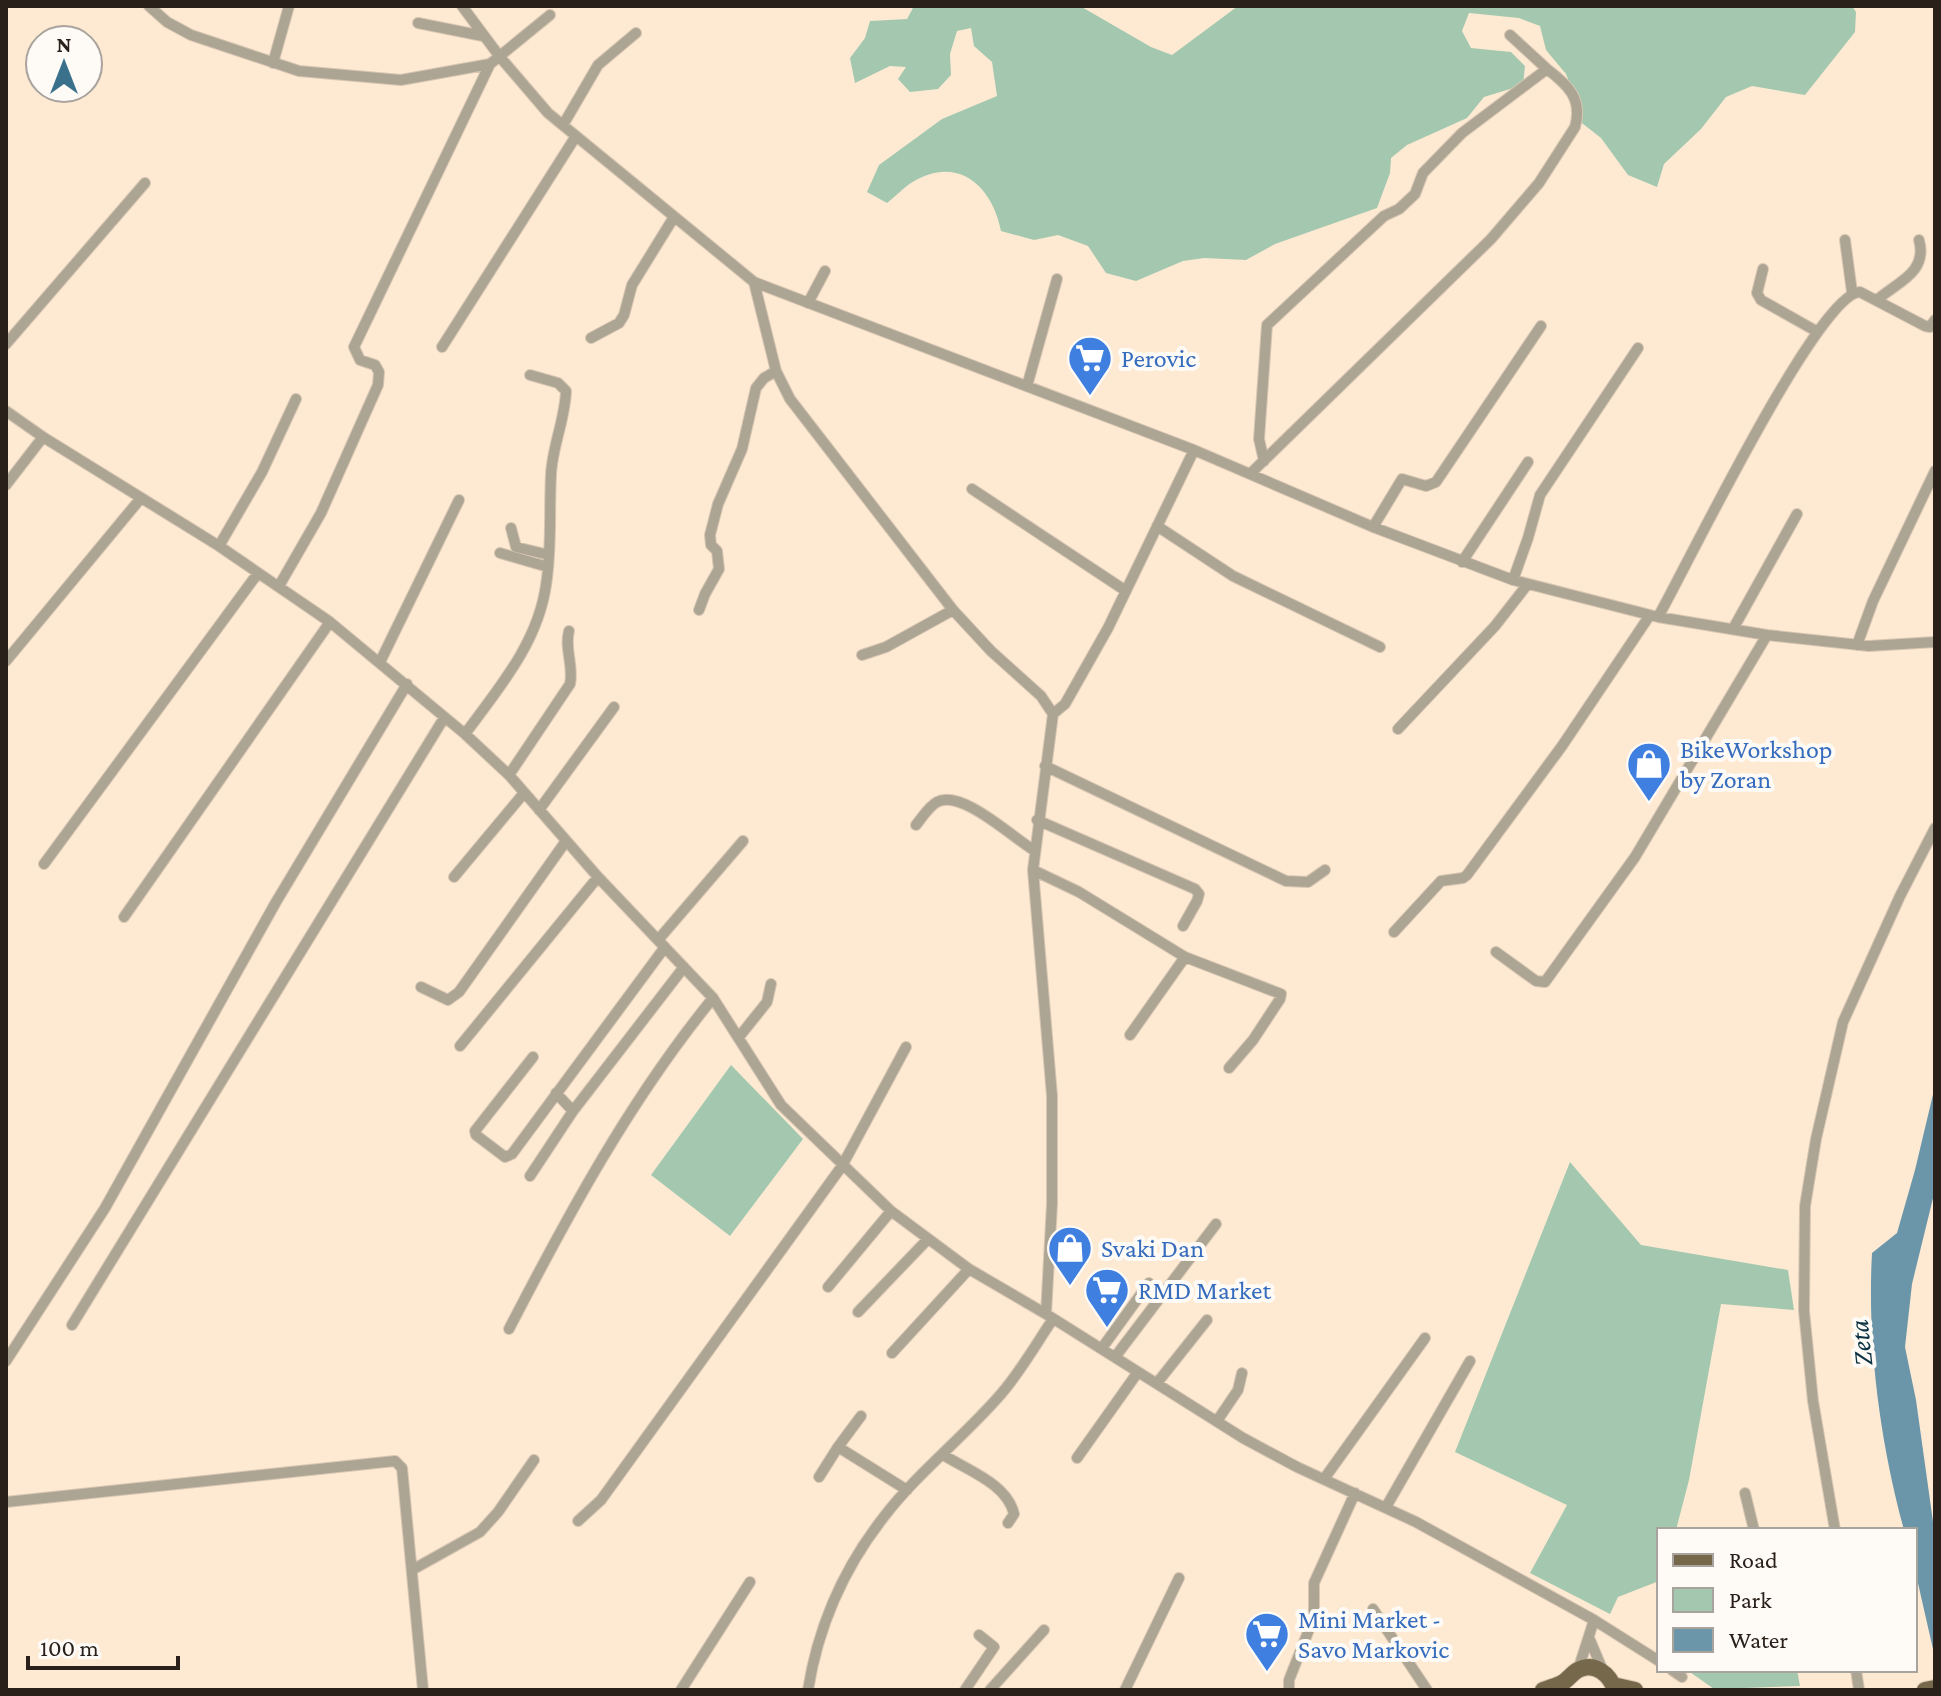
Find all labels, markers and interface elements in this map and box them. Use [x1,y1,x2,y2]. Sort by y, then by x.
north arrow [24,24,104,104]
text: N [57,32,72,57]
supermarket icon: Perovic [1066,334,1114,397]
place label: Perovic [1121,344,1196,373]
place label: BikeWorkshop by Zoran [1680,735,1832,794]
shop icon: BikeWorkshop by Zoran [1625,740,1673,803]
shop icon: Svaki Dan [1046,1224,1094,1287]
place label: Svaki Dan [1101,1234,1204,1263]
supermarket icon: RMD Market [1083,1266,1131,1329]
place label: RMD Market [1138,1276,1272,1305]
water label: Zeta [1843,1318,1878,1368]
legend [1657,1528,1917,1672]
text: Road [1729,1546,1778,1573]
text: Park [1729,1586,1772,1613]
place label: Mini Market - Savo Markovic [1298,1605,1449,1664]
supermarket icon: Mini Market - Savo Markovic [1243,1610,1291,1673]
scale bar [28,1620,178,1670]
text: Water [1729,1626,1788,1653]
text: 100 m [40,1634,99,1661]

